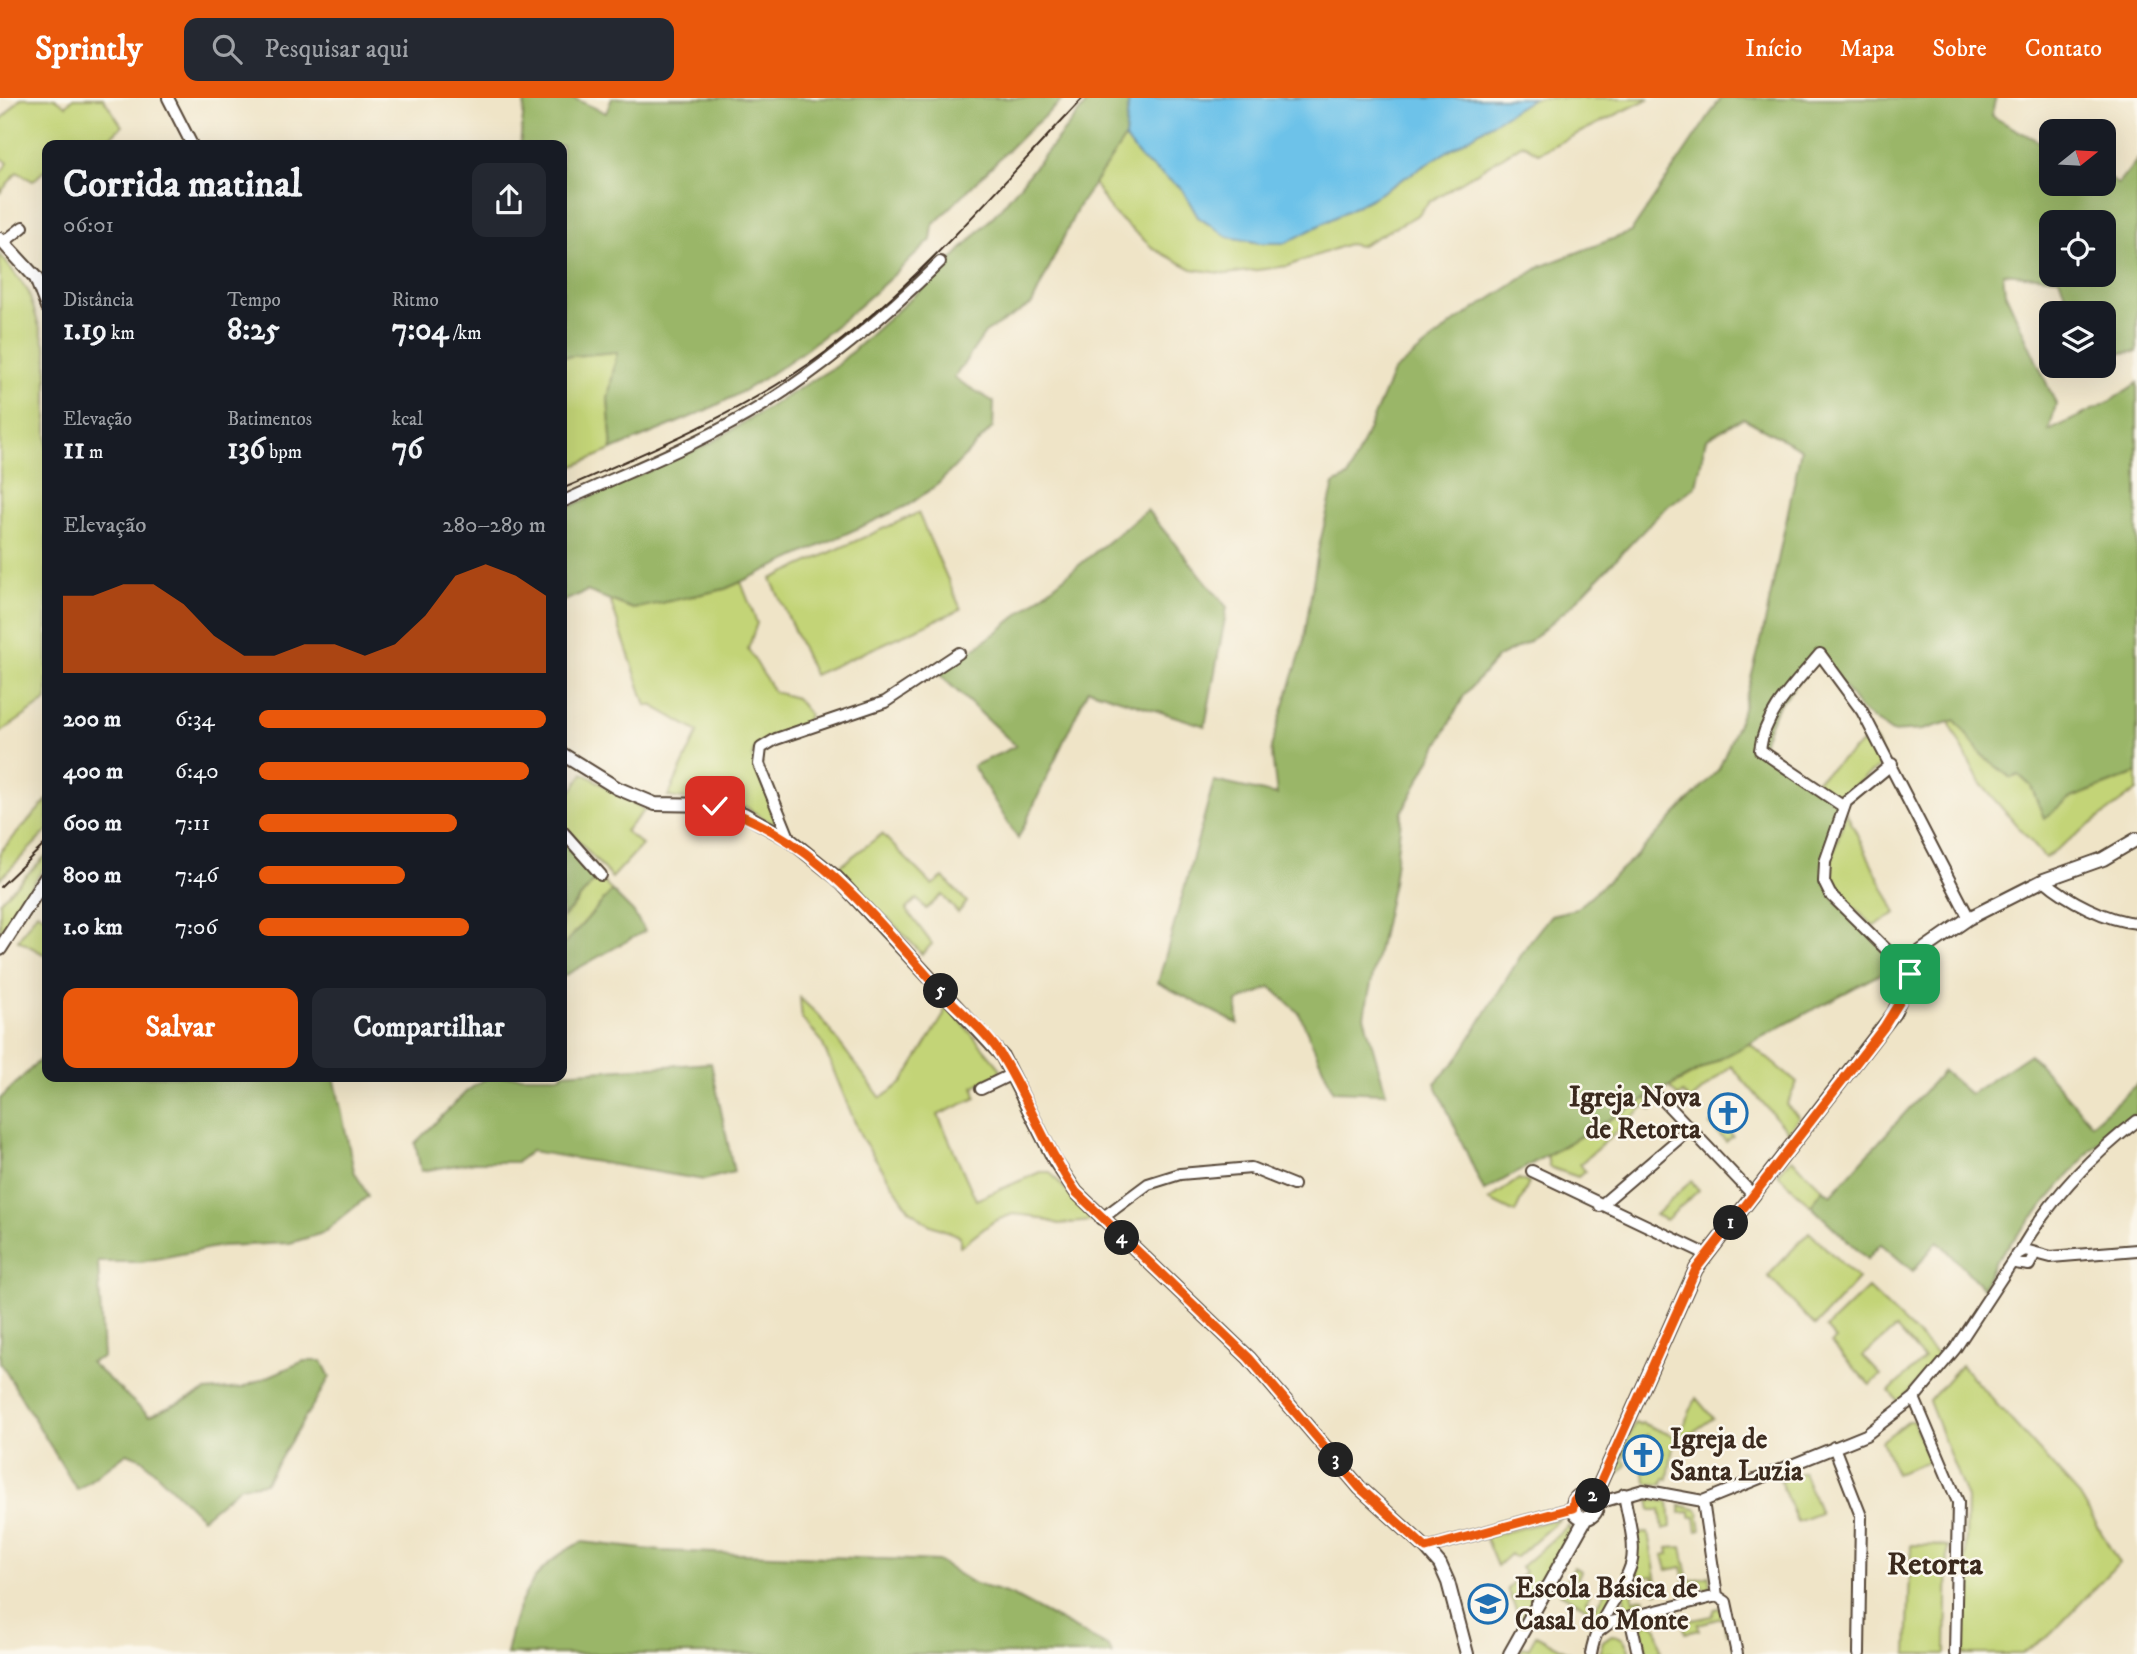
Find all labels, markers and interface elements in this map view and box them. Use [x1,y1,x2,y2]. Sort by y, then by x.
search box [184,18,674,81]
text: Sprintly [35,29,142,70]
icon: search [208,30,246,68]
text: Pesquisar aqui [264,33,409,66]
text: Início [1745,34,1802,64]
text: Mapa [1840,34,1894,64]
text: Sobre [1932,34,1987,64]
text: Contato [2025,34,2102,64]
north arrow [2039,119,2116,196]
map controls [2039,119,2116,378]
text: Corrida matinal [63,161,302,209]
button: share [472,163,546,237]
button: locate [2039,210,2116,287]
text: 06:01 [63,211,114,240]
text: Distância [63,289,134,312]
text: Tempo [227,289,281,312]
text: Ritmo [392,289,439,312]
button: layers [2039,301,2116,378]
text: 1.19 [63,312,107,349]
text: 8:25 [227,312,280,349]
text: 7:04 [392,312,449,349]
text: km [107,322,135,345]
text: /km [449,322,482,345]
text: Elevação [63,408,132,431]
text: Batimentos [227,408,312,431]
text: kcal [392,408,423,431]
text: 11 [63,431,85,468]
text: 136 [227,431,265,468]
text: 76 [392,431,423,468]
text: m [85,441,103,464]
text: bpm [265,441,302,464]
text: Elevação [63,511,146,540]
text: 280–289 m [442,511,546,540]
text: 200 m [63,705,121,734]
text: 6:34 [175,705,215,734]
text: 400 m [63,757,123,786]
text: 6:40 [175,757,219,786]
pin [685,776,745,836]
icon: check [696,787,734,825]
text: 600 m [63,809,122,838]
text: 7:11 [175,809,210,838]
text: 800 m [63,861,121,890]
text: 7:46 [175,861,218,890]
text: 1.0 km [63,913,123,942]
text: 7:06 [175,913,217,942]
pin [1880,944,1940,1004]
icon: arrive [1891,955,1929,993]
pin: 5 [923,974,958,1008]
text: 5 [936,979,945,1002]
button: Salvar [63,988,298,1068]
button: Compartilhar [312,988,546,1068]
place label: Igreja Nova de Retorta [1569,1080,1702,1147]
church icon: Igreja Nova de Retorta [1707,1092,1749,1134]
pin: 1 [1714,1206,1748,1240]
text: 1 [1727,1211,1734,1234]
pin: 4 [1104,1220,1140,1256]
text: 4 [1116,1226,1127,1249]
place label: Igreja de Santa Luzia [1670,1422,1804,1489]
church icon: Igreja de Santa Luzia [1622,1434,1664,1476]
pin: 3 [1318,1442,1354,1478]
text: 3 [1332,1448,1339,1471]
pin: 2 [1576,1478,1610,1514]
text: 2 [1588,1484,1597,1507]
district label: Retorta [1887,1545,1983,1585]
place label: Escola Básica de Casal do Monte [1515,1571,1698,1638]
school or university icon: Escola Básica de Casal do Monte [1467,1583,1509,1625]

